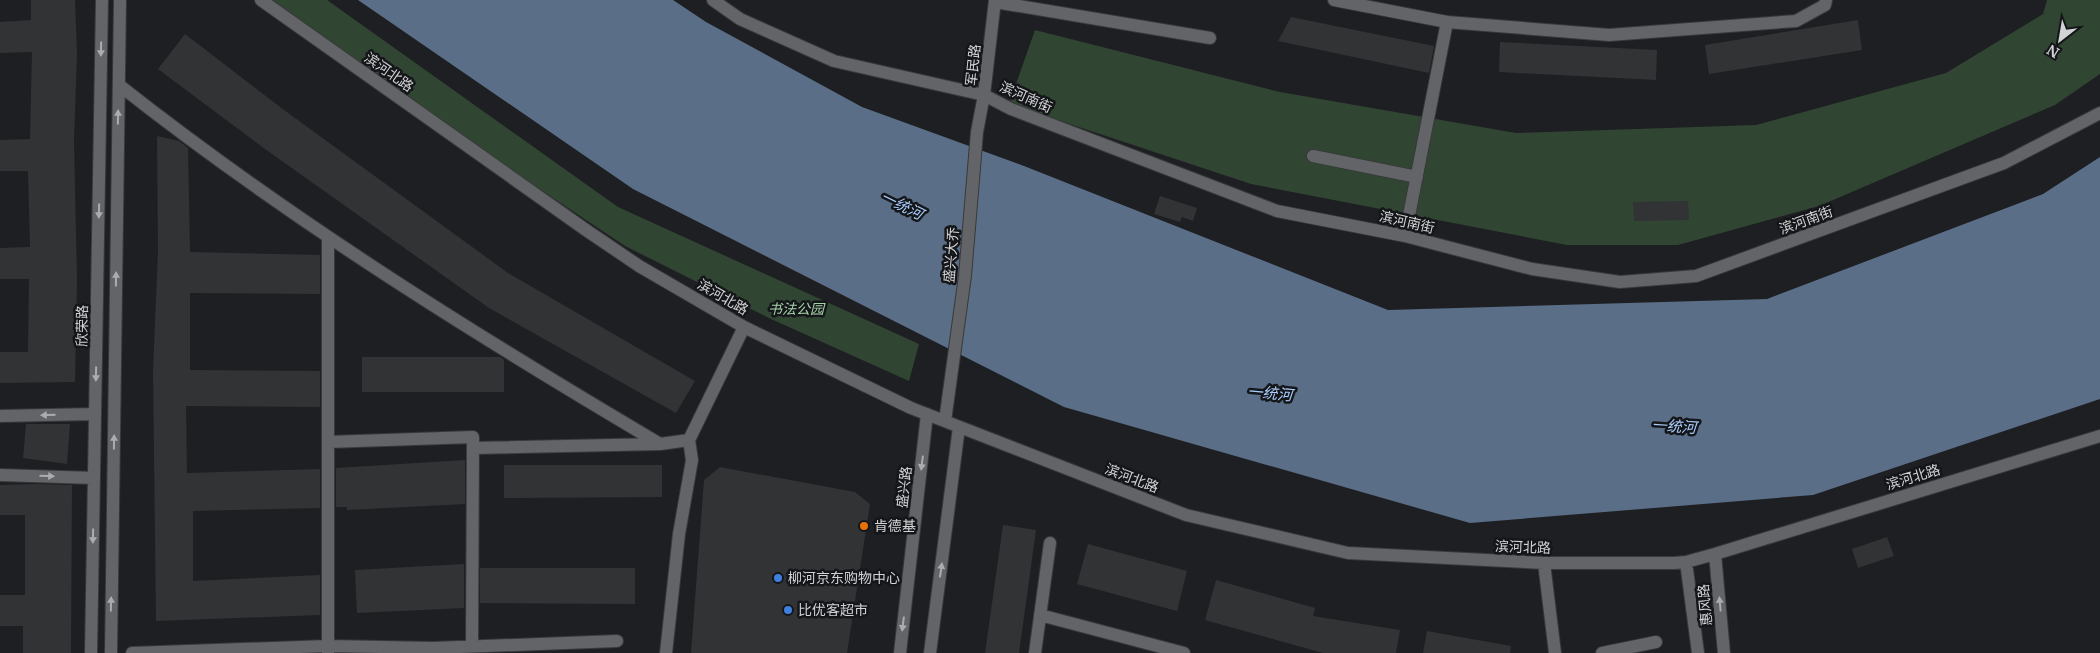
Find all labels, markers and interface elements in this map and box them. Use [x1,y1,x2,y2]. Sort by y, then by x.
north arrow [2035,15,2085,65]
one-way arrow [97,41,105,57]
text: N [2044,41,2063,62]
street label: 军民路 [962,43,984,87]
street label: 滨河北路 [361,49,417,95]
street label: 滨河南街 [997,77,1055,117]
one-way arrow [115,109,123,125]
water label: 一统河 [878,187,929,225]
street label: 滨河南街 [1777,202,1835,238]
one-way arrow [94,203,102,219]
street label: 滨河南街 [1378,207,1436,237]
street label: 盛兴大乔 [940,226,962,284]
one-way arrow [112,271,120,287]
street label: 滨河北路 [694,275,752,319]
park label: 书法公园 [768,300,826,318]
street label: 欣荣路 [73,305,91,347]
one-way arrow [92,366,100,382]
water label: 一统河 [1247,382,1296,405]
one-way arrow [39,412,55,420]
water label: 一统河 [1651,415,1700,437]
one-way arrow [110,434,118,450]
one-way arrow [918,455,926,471]
street label: 滨河北路 [1103,460,1161,496]
street label: 滨河北路 [1884,460,1942,494]
street label: 盛兴路 [893,465,915,509]
one-way arrow [39,473,55,481]
place label: 肯德基 [874,517,916,535]
marker: 肯德基 [858,520,870,532]
one-way arrow [89,528,97,544]
street label: 滨河北路 [1495,537,1551,557]
one-way arrow [937,562,945,578]
place label: 柳河京东购物中心 [788,569,900,587]
marker: 柳河京东购物中心 [772,572,784,584]
street label: 惠风路 [1694,583,1716,627]
one-way arrow [107,596,115,612]
one-way arrow [1716,596,1724,612]
place label: 比优客超市 [798,601,868,619]
marker: 比优客超市 [782,604,794,616]
one-way arrow [899,617,907,633]

